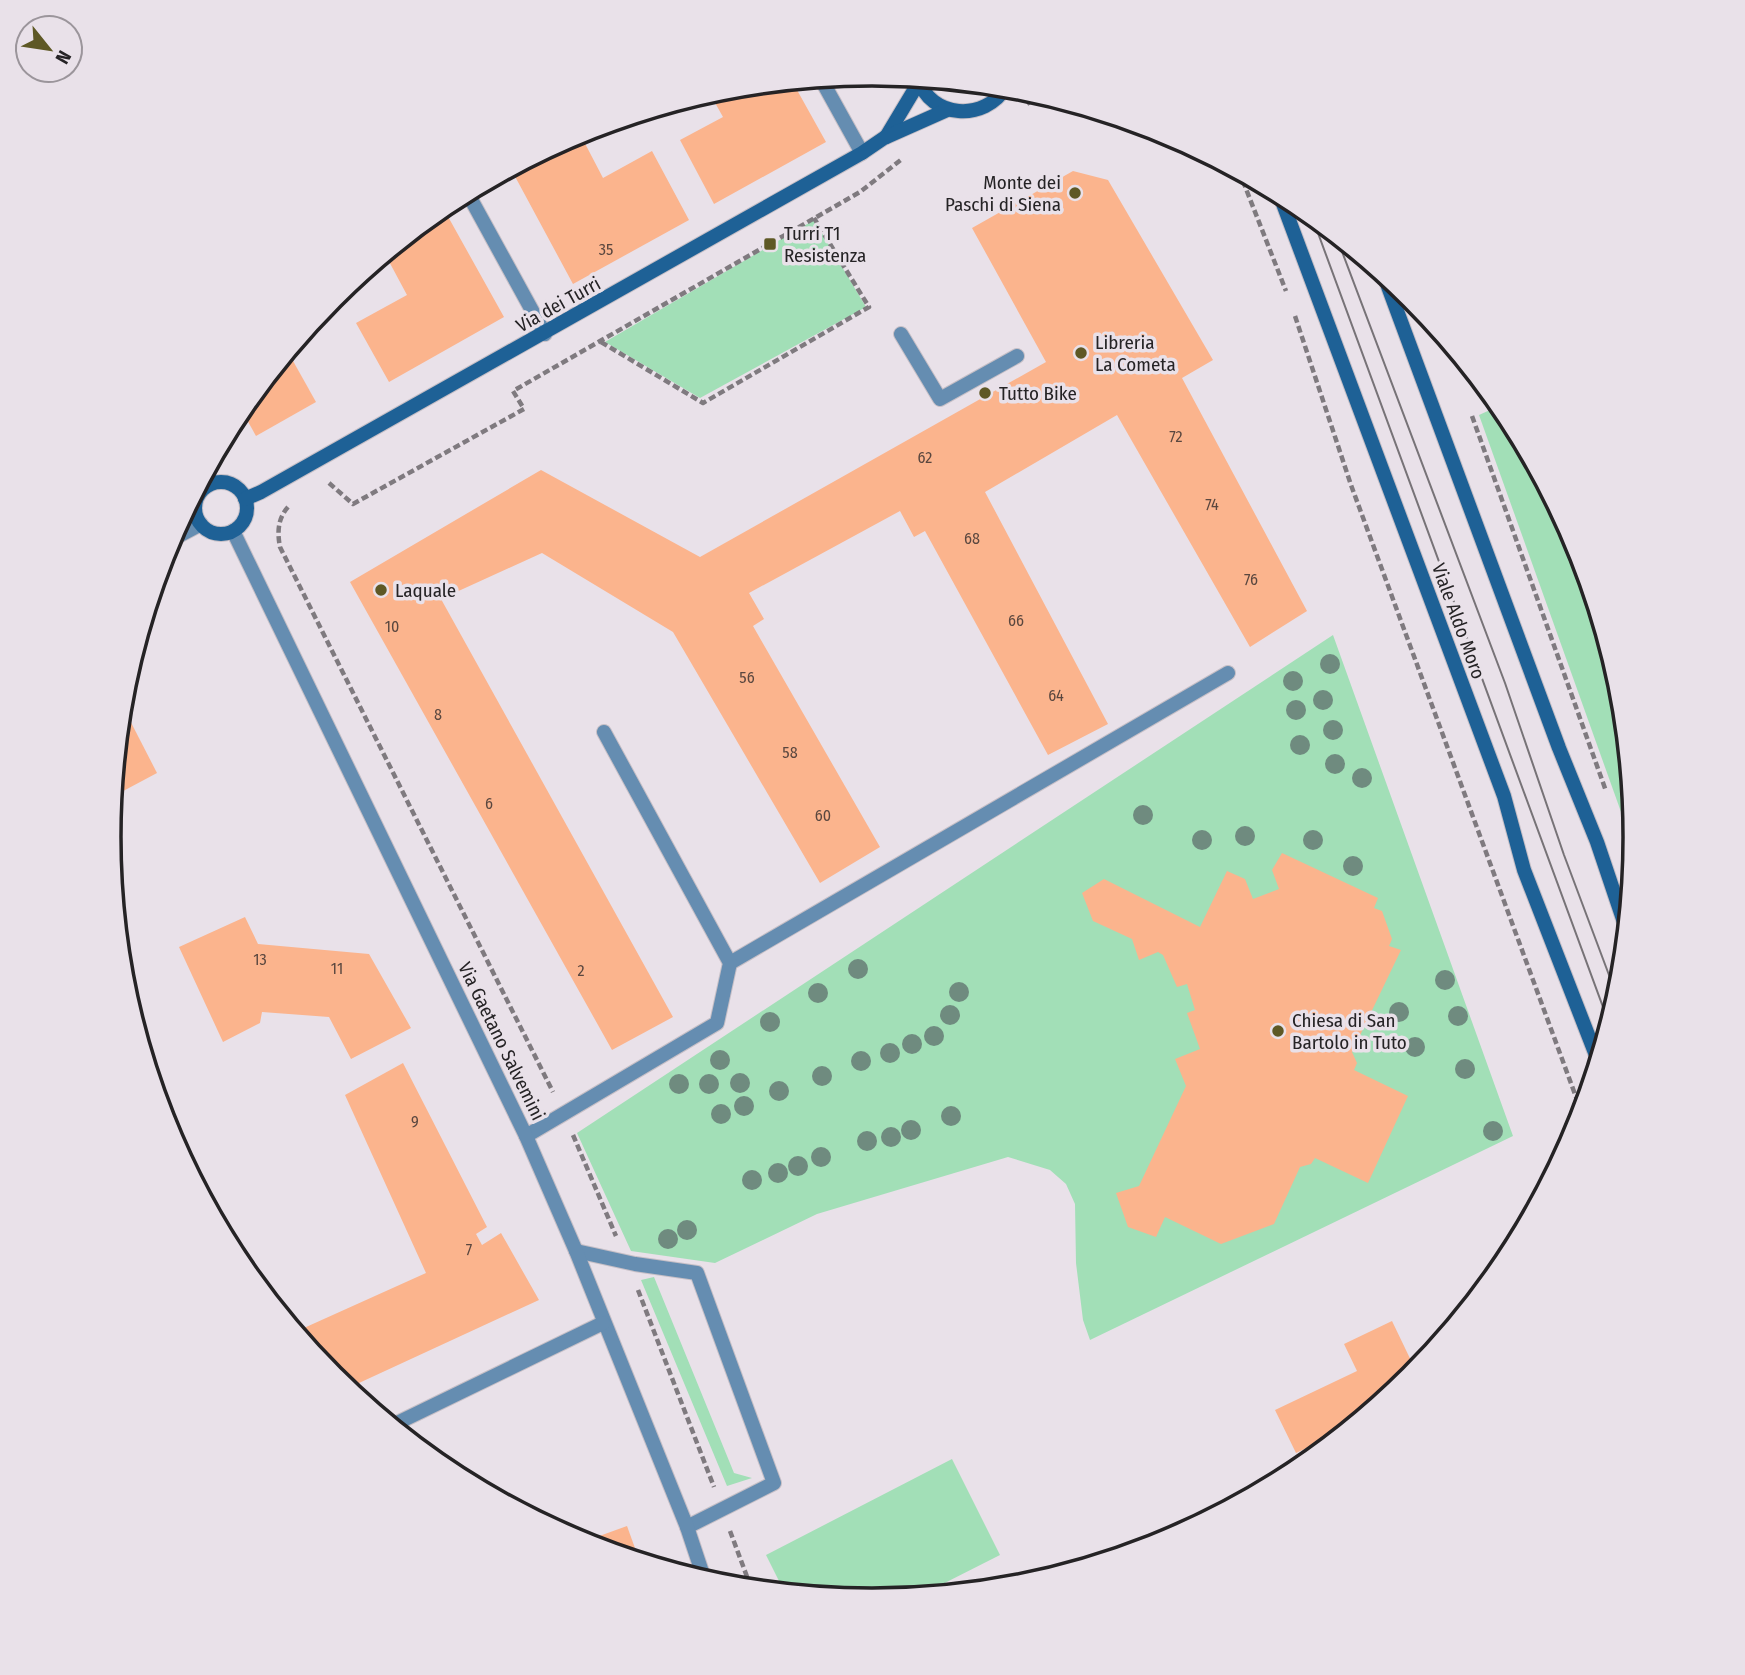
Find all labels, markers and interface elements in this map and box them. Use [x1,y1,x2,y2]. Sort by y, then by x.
north arrow [14,14,84,84]
text: N [50,47,76,68]
place label: Monte dei Paschi di Siena [945,171,1061,216]
marker: Monte dei Paschi di Siena [1067,185,1083,201]
place label: Turri T1 Resistenza [784,222,866,267]
marker: Turri T1 Resistenza [762,236,778,252]
house number: 35 [599,240,613,259]
street label: Via dei Turri [512,272,605,337]
place label: Libreria La Cometa [1095,331,1176,376]
marker: Libreria La Cometa [1073,345,1089,361]
place label: Tutto Bike [999,382,1077,405]
marker: Tutto Bike [977,385,993,401]
house number: 72 [1169,427,1183,446]
house number: 62 [918,448,932,467]
house number: 74 [1205,495,1219,514]
house number: 68 [964,529,980,548]
street label: Viale Aldo Moro [1427,560,1490,682]
house number: 76 [1244,570,1258,589]
place label: Laquale [395,579,456,602]
marker: Laquale [373,582,389,598]
house number: 66 [1008,611,1024,630]
house number: 10 [385,617,399,636]
house number: 56 [739,668,755,687]
house number: 64 [1048,686,1064,705]
house number: 8 [434,705,442,724]
house number: 58 [782,743,798,762]
house number: 6 [485,794,493,813]
house number: 60 [815,806,831,825]
house number: 13 [253,950,267,969]
street label: Via Gaetano Salvemini [453,958,550,1124]
house number: 11 [331,959,343,978]
house number: 2 [577,961,585,980]
place label: Chiesa di San Bartolo in Tuto [1292,1009,1407,1054]
marker: Chiesa di San Bartolo in Tuto [1270,1023,1286,1039]
house number: 9 [411,1112,419,1131]
house number: 7 [466,1240,473,1259]

